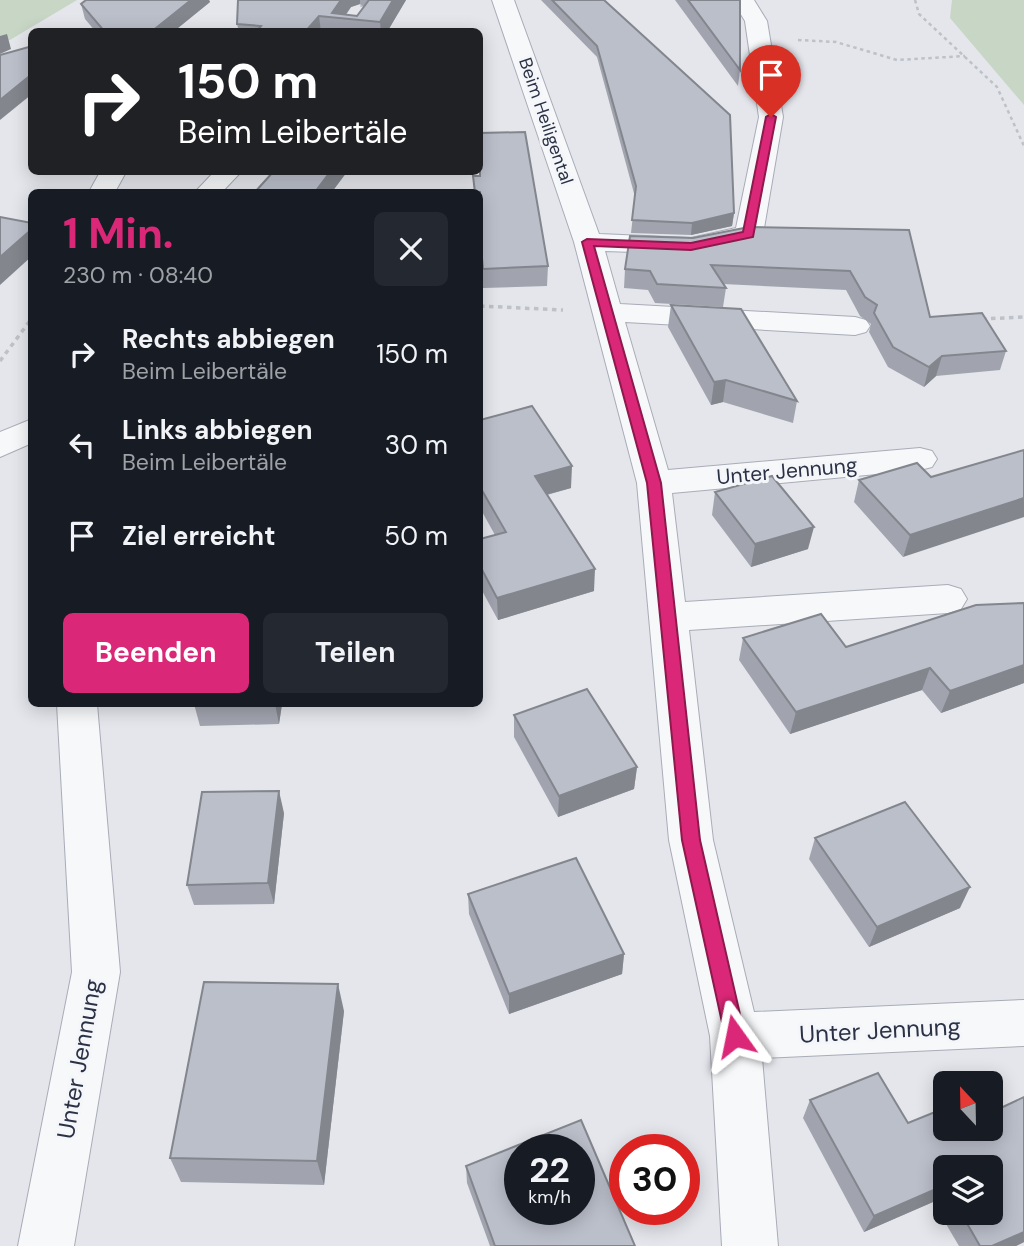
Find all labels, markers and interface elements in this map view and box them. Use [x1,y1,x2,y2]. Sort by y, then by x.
pin [741,45,801,117]
text: 150 m [178,49,318,113]
street label: Beim Heiligental [513,54,579,188]
icon: right [63,56,154,147]
icon: arrive [752,56,790,94]
text: Beim Leibertäle [178,111,408,153]
text: 1 Min. [63,206,173,261]
button: close [374,212,448,286]
text: 230 m · 08:40 [63,260,213,290]
text: Rechts abbiegen [122,322,335,356]
icon: right [63,335,101,373]
text: 150 m [376,337,448,371]
text: Beim Leibertäle [122,356,287,386]
text: Links abbiegen [122,413,312,447]
icon: left [63,426,101,464]
text: 30 m [385,428,448,462]
text: Beim Leibertäle [122,447,287,477]
street label: Unter Jennung [715,451,859,491]
icon: arrive [63,517,101,555]
text: Ziel erreicht [122,519,275,553]
text: 50 m [384,519,448,553]
button: Beenden [63,613,249,693]
button: Teilen [263,613,448,693]
street label: Unter Jennung [50,977,108,1141]
position arrow [698,999,772,1073]
street label: Unter Jennung [799,1010,961,1050]
north arrow [933,1071,1003,1141]
map controls [933,1071,1003,1225]
speed limit sign: 30 [609,1134,700,1225]
text: 22 [529,1147,570,1193]
button: layers [933,1155,1003,1225]
text: km/h [528,1185,571,1209]

